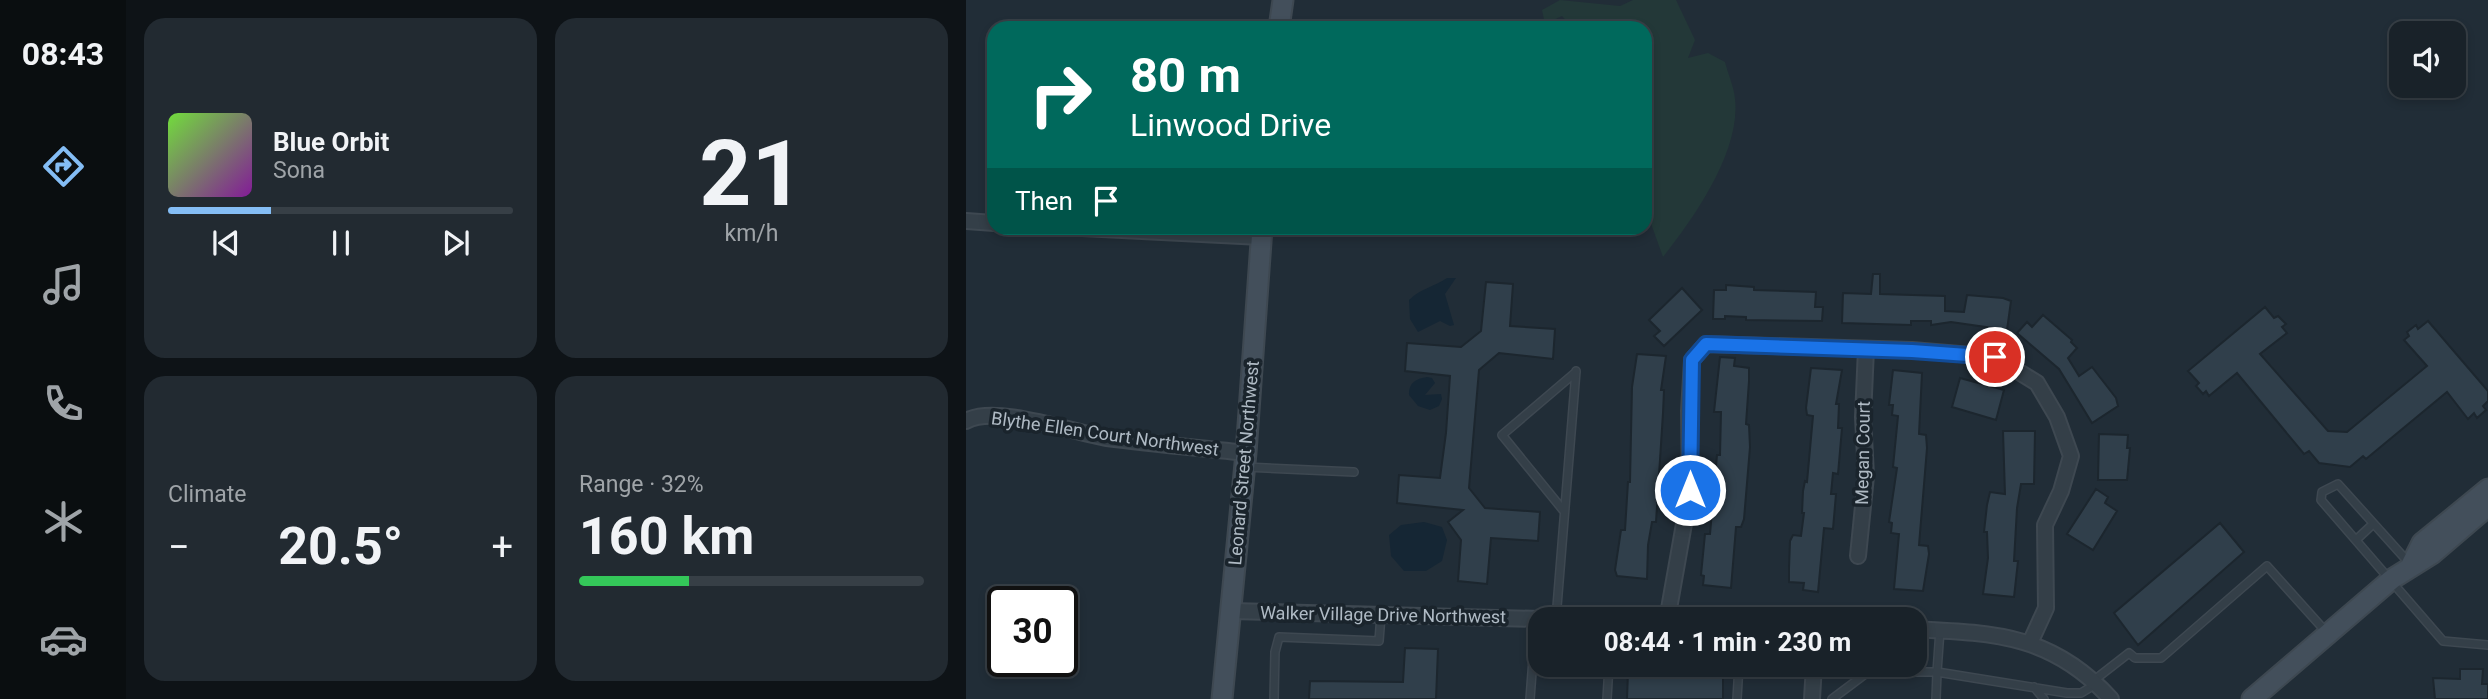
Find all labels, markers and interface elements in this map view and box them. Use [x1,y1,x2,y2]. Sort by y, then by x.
map controls [2389,21,2466,98]
button: sound [2389,21,2466,98]
text: 08:43 [22,35,104,73]
text: 80 m [1130,47,1241,104]
icon: right [1015,49,1106,140]
text: Linwood Drive [1130,106,1331,144]
text: 21 [699,121,804,227]
text: Blue Orbit [273,127,389,157]
icon: directions [39,142,88,191]
text: Sona [273,157,325,184]
icon: arrive [1087,182,1125,220]
text: Then [1015,186,1073,216]
text: km/h [725,220,779,247]
icon: previous [207,224,245,262]
icon: pause [322,224,360,262]
icon: next [437,224,475,262]
icon: music [39,260,88,309]
pin [1965,327,2025,387]
icon: arrive [1976,338,2014,376]
street label: Leonard Street Northwest [1224,360,1263,566]
icon: phone [39,379,88,428]
street label: Megan Court [1851,401,1874,505]
street label: Blythe Ellen Court Northwest [990,407,1220,460]
position arrow [1653,453,1727,527]
text: Range · 32% [579,471,704,498]
text: Climate [168,481,247,508]
icon: climate [39,497,88,546]
text: 160 km [579,506,754,567]
text: 20.5° [278,516,403,577]
text: − [168,525,190,569]
text: + [491,525,513,569]
speed limit sign: 30 [987,586,1078,677]
street label: Walker Village Drive Northwest [1260,602,1506,627]
icon: car [39,615,88,664]
text: 08:44 · 1 min · 230 m [1604,627,1851,657]

